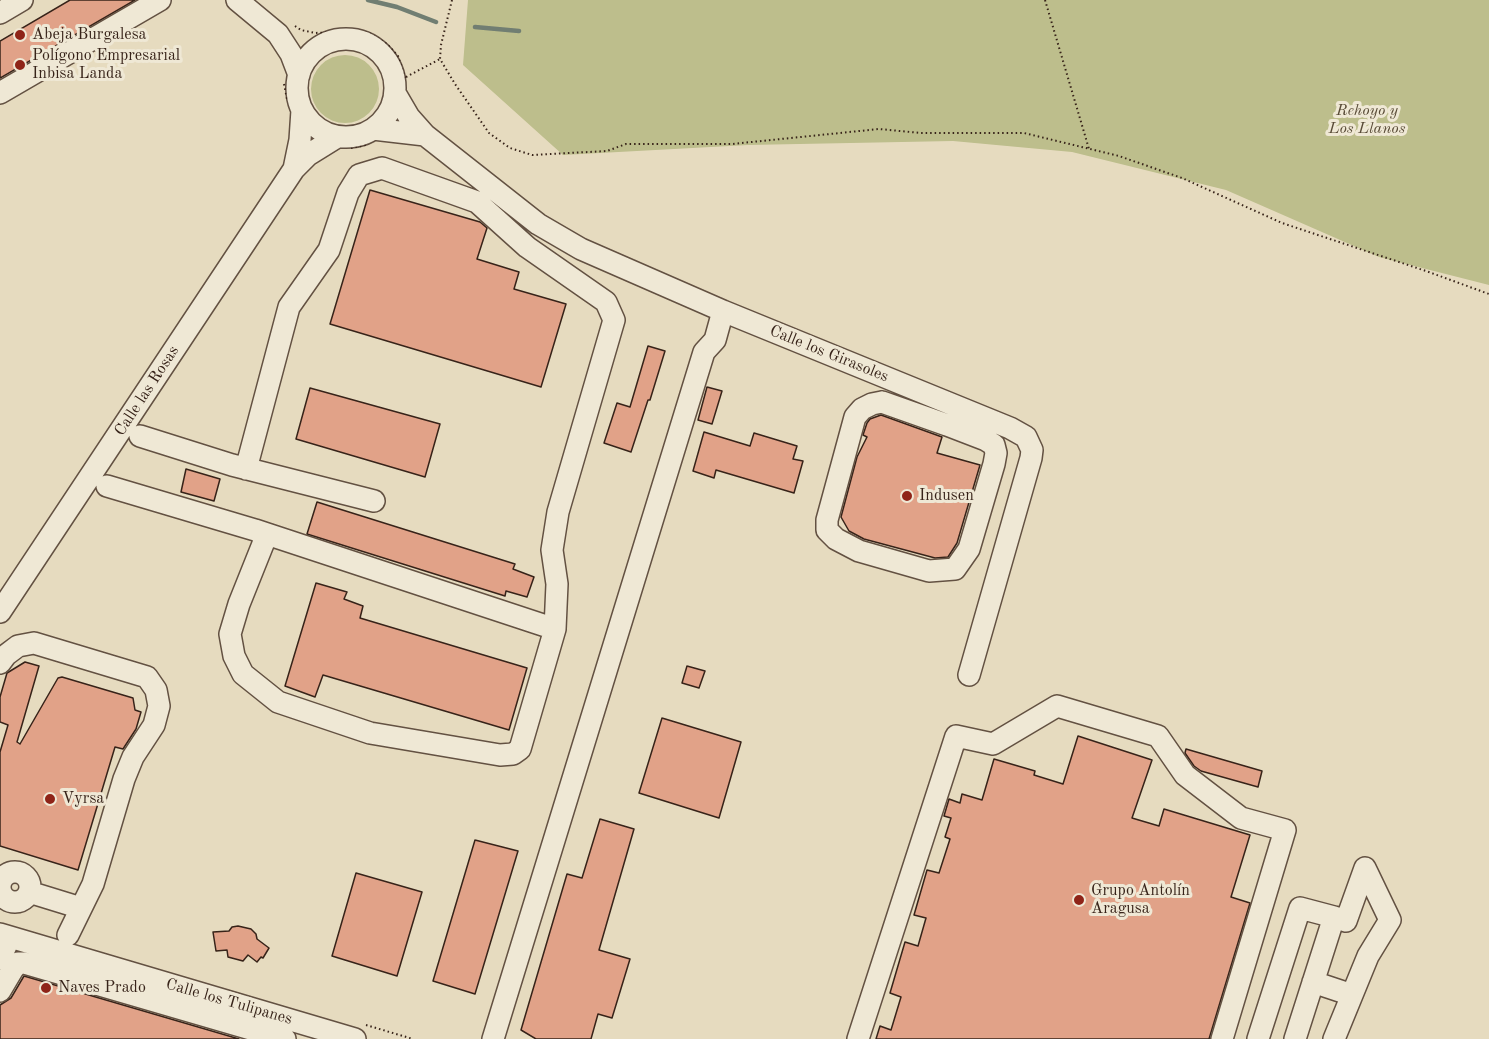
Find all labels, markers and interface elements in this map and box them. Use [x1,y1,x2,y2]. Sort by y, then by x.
place label: Abeja Burgalesa [32,25,146,45]
marker: Abeja Burgalesa [13,28,27,42]
place label: Polígono Empresarial Inbisa Landa [32,46,180,84]
marker: Polígono Empresarial Inbisa Landa [13,58,27,72]
park label: Rehoyo y Los Llanos [1329,101,1405,139]
street label: Calle los Girasoles [767,321,891,387]
street label: Calle las Rosas [111,342,183,440]
place label: Indusen [919,486,974,506]
marker: Indusen [900,489,914,503]
place label: Vyrsa [62,789,104,809]
marker: Vyrsa [43,792,57,806]
place label: Grupo Antolín Aragusa [1091,881,1190,919]
marker: Grupo Antolín Aragusa [1072,893,1086,907]
street label: Calle los Tulipanes [164,975,294,1029]
place label: Naves Prado [58,978,146,998]
marker: Naves Prado [39,981,53,995]

